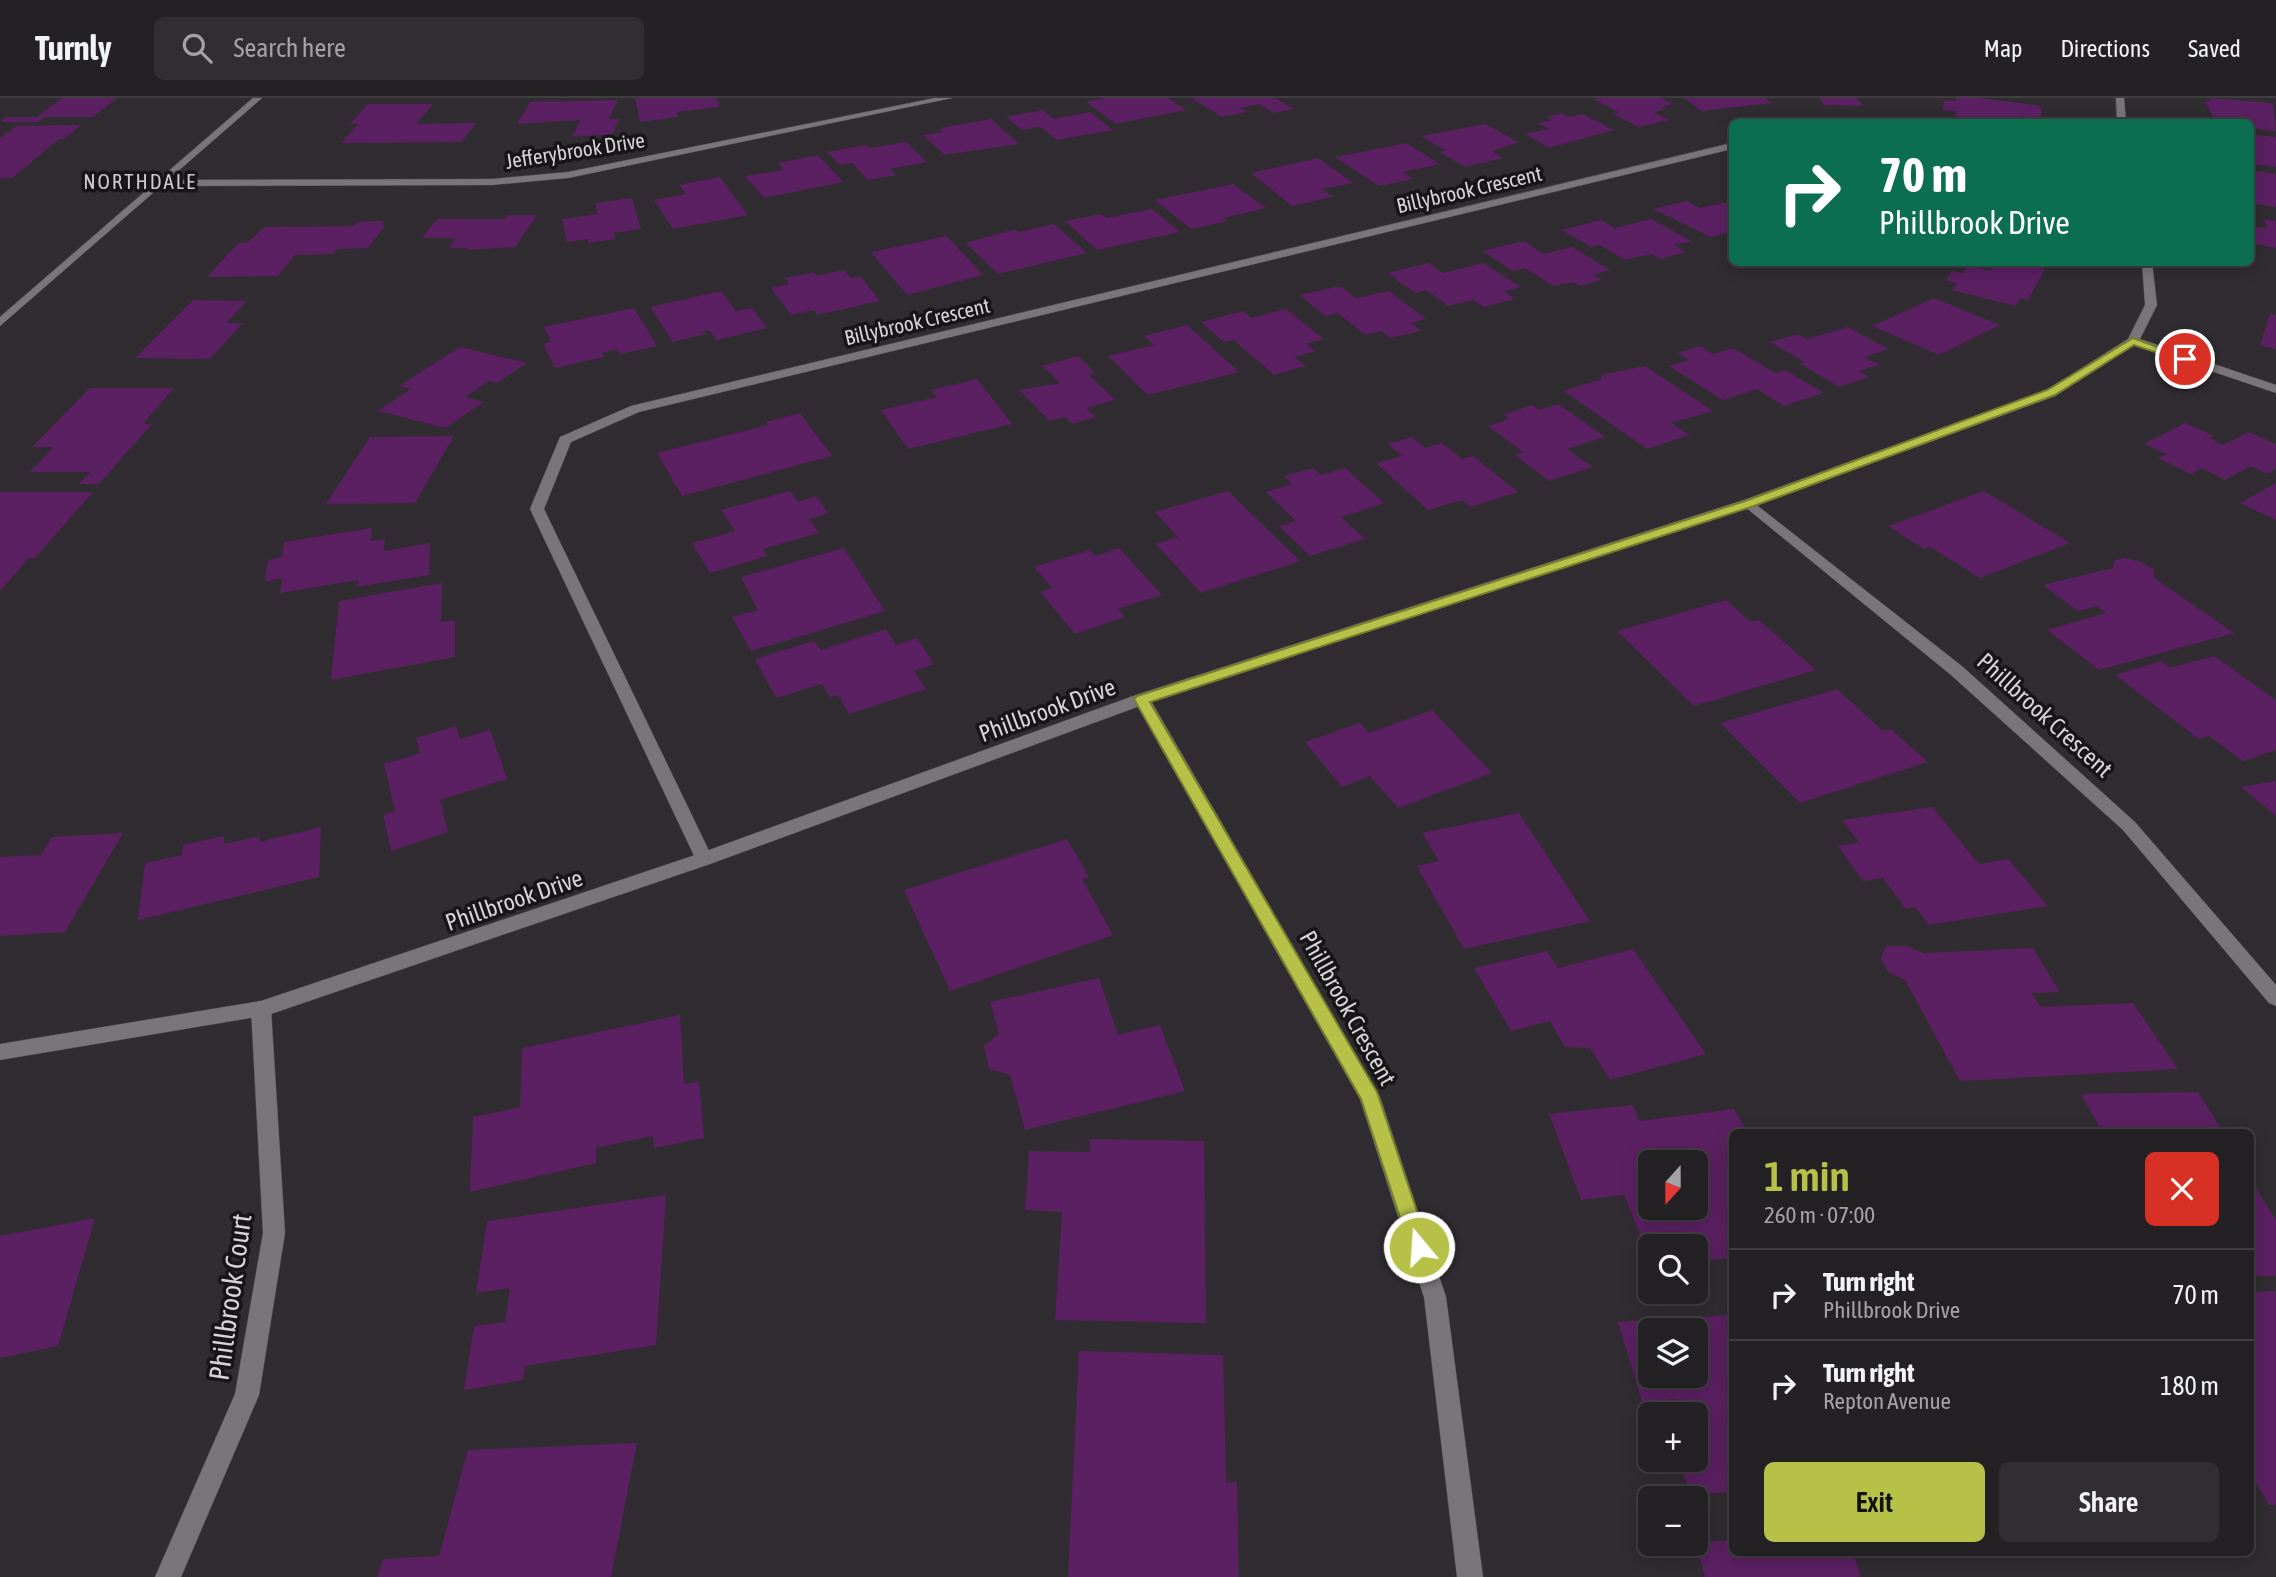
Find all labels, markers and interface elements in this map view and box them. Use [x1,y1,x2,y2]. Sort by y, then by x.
search box [154,17,644,80]
text: Turnly [35,29,112,67]
icon: search [178,29,216,67]
text: Search here [234,33,346,63]
text: Map [1984,35,2022,62]
text: Directions [2060,35,2150,62]
text: Saved [2188,35,2241,62]
street label: Jefferybrook Drive [504,127,646,173]
text: 70 m [1879,146,1967,202]
icon: right [1764,147,1855,238]
street label: Billybrook Crescent [1394,161,1544,217]
district label: NORTHDALE [83,169,197,193]
text: Phillbrook Drive [1879,204,2070,241]
street label: Billybrook Crescent [842,293,992,349]
pin [2155,329,2215,389]
icon: arrive [2166,340,2204,378]
street label: Phillbrook Crescent [1972,647,2118,783]
street label: Phillbrook Drive [975,673,1119,747]
street label: Phillbrook Drive [442,864,586,936]
street label: Phillbrook Crescent [1294,926,1402,1090]
north arrow [1638,1150,1708,1220]
map controls [1638,1150,1708,1556]
text: 1 min [1764,1152,1850,1200]
button: close [2145,1152,2219,1226]
text: 260 m · 07:00 [1764,1202,1875,1228]
position arrow [1382,1210,1456,1284]
street label: Phillbrook Court [202,1212,258,1382]
button: search [1638,1234,1708,1304]
text: Turn right [1823,1267,1914,1297]
icon: right [1764,1276,1802,1314]
text: 70 m [2172,1280,2219,1310]
text: Phillbrook Drive [1823,1297,1960,1323]
button: layers [1638,1318,1708,1388]
text: Turn right [1823,1358,1914,1388]
icon: right [1764,1367,1802,1405]
text: 180 m [2160,1371,2219,1401]
text: Repton Avenue [1823,1388,1951,1414]
button: + [1638,1402,1708,1472]
button: Exit [1764,1462,1985,1542]
button: Share [1999,1462,2219,1542]
button: − [1638,1486,1708,1556]

